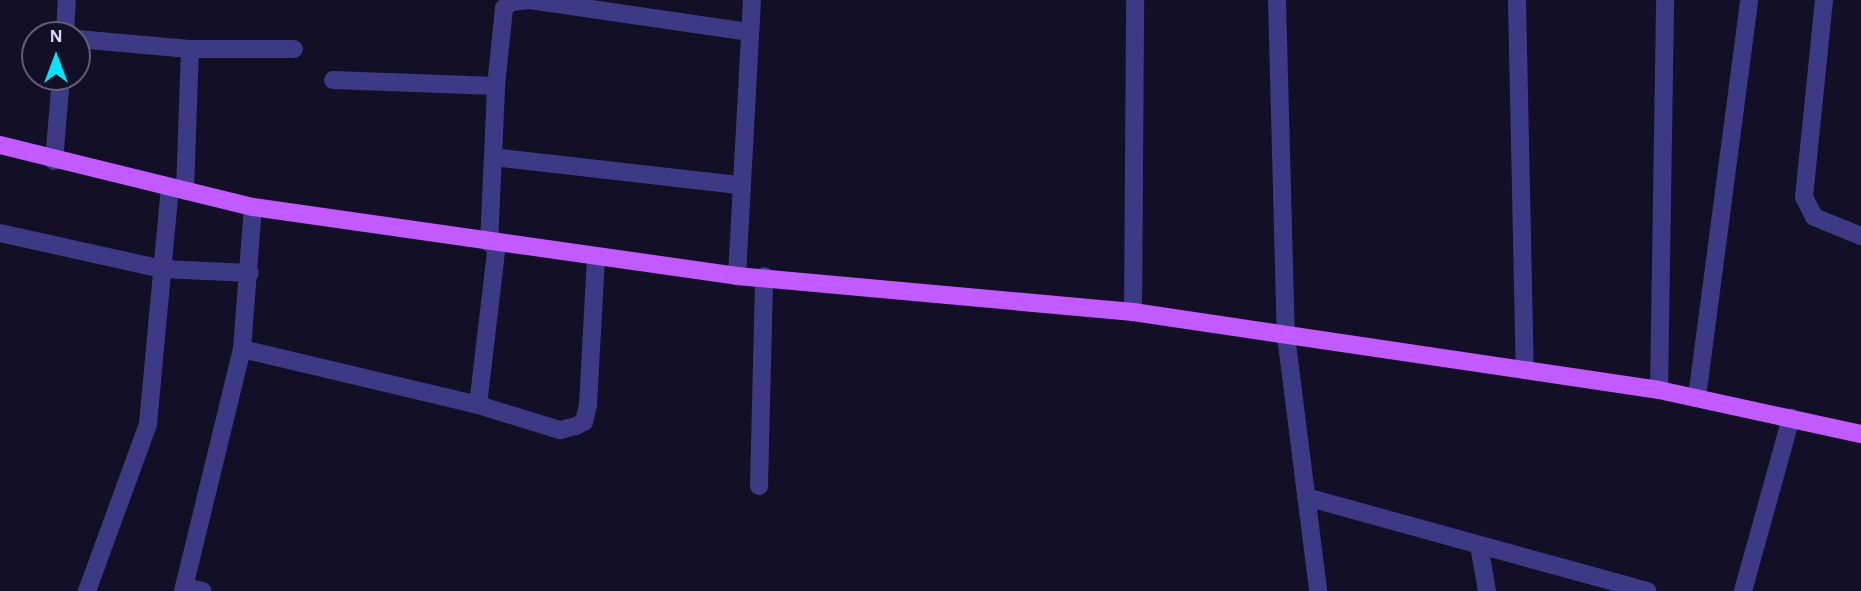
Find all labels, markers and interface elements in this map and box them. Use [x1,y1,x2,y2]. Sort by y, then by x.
north arrow [21,21,91,91]
text: N [49,27,63,46]

